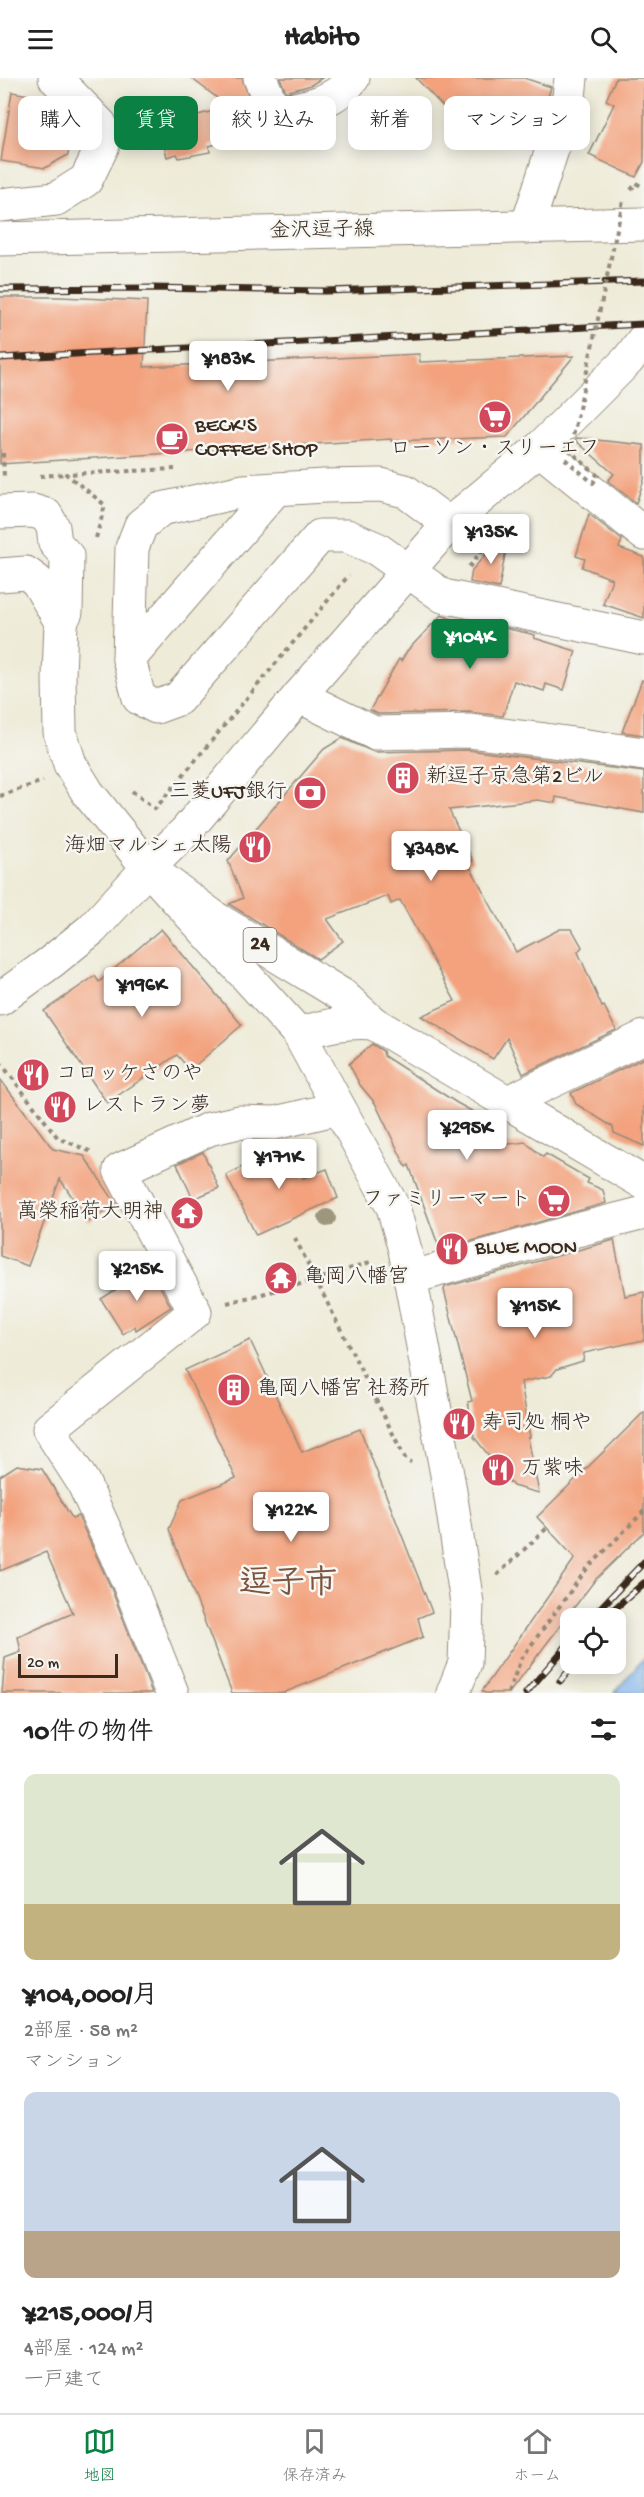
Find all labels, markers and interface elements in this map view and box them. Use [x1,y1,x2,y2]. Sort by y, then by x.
icon: menu [24,23,57,56]
text: Habito [284,23,360,55]
icon: search [587,23,620,56]
chip: 購入 [18,96,102,150]
chip: 賃貸 [114,96,198,150]
chip: 絞り込み [210,96,336,150]
chip: 新着 [348,96,432,150]
chip: マンション [444,96,590,150]
street label: 金沢逗子線 [269,218,375,245]
pin: ¥183K [186,341,270,392]
text: ¥183K [203,349,253,372]
supermarket icon: ローソン・スリーエフ [477,399,513,435]
place label: BECK'S COFFEE SHOP [194,415,318,464]
cafe icon: BECK'S COFFEE SHOP [154,421,190,457]
place label: ローソン・スリーエフ [390,438,600,463]
pin: ¥135K [449,514,533,565]
text: ¥135K [466,522,516,545]
pin: ¥104K [428,619,512,670]
text: ¥104K [445,627,495,650]
building icon: 新逗子京急第2ビル [385,760,421,796]
place label: 新逗子京急第2ビル [426,764,604,791]
bank icon: 三菱UFJ銀行 [292,775,328,811]
place label: 三菱UFJ銀行 [169,780,287,806]
restaurant icon: 海畑マルシェ太陽 [237,829,273,865]
pin: ¥348K [389,831,473,882]
place label: 海畑マルシェ太陽 [64,834,232,860]
text: ¥348K [405,839,457,862]
road number: 24 [244,928,276,962]
pin: ¥196K [100,967,184,1018]
text: ¥196K [118,975,166,998]
restaurant icon: コロッケさのや [15,1057,51,1093]
place label: コロッケさのや [56,1063,203,1088]
restaurant icon: レストラン夢 [42,1089,78,1125]
place label: レストラン夢 [83,1094,211,1120]
pin: ¥295K [425,1110,509,1161]
text: ¥295K [442,1118,492,1141]
pin: ¥171K [237,1139,321,1190]
text: ¥171K [256,1147,302,1170]
supermarket icon: ファミリーマート [536,1183,572,1219]
place label: ファミリーマート [363,1189,531,1214]
temple icon: 萬榮稲荷大明神 [169,1195,205,1231]
place label: 萬榮稲荷大明神 [17,1199,164,1226]
restaurant icon: BLUE MOON [434,1231,470,1267]
place label: BLUE MOON [474,1237,577,1262]
pin: ¥215K [95,1251,179,1302]
text: ¥215K [113,1259,161,1282]
temple icon: 亀岡八幡宮 [263,1260,299,1296]
place label: 亀岡八幡宮 [304,1265,409,1291]
pin: ¥115K [493,1288,577,1339]
text: ¥115K [512,1296,558,1319]
building icon: 亀岡八幡宮 社務所 [216,1372,252,1408]
place label: 亀岡八幡宮 社務所 [257,1376,430,1403]
restaurant icon: 寿司処 桐や [441,1406,477,1442]
place label: 寿司処 桐や [482,1411,592,1437]
restaurant icon: 万紫味 [480,1452,516,1488]
place label: 万紫味 [521,1456,584,1483]
pin: ¥122K [249,1492,333,1543]
text: ¥122K [267,1500,315,1523]
district label: 逗子市 [239,1565,338,1605]
map controls [560,1608,626,1674]
button: locate [560,1608,626,1674]
scale bar [18,1651,118,1678]
text: 20 m [27,1655,59,1674]
icon: filters [587,1713,620,1746]
text: 10件の物件 [24,1719,153,1750]
icon: home [268,1813,376,1921]
text: ¥104,000/月 [24,1982,158,2013]
text: 2部屋 · 58 m² [24,2021,138,2044]
text: マンション [24,2052,123,2075]
icon: home [268,2131,376,2239]
text: ¥215,000/月 [24,2300,158,2331]
text: 4部屋 · 124 m² [24,2339,143,2362]
text: 一戸建て [24,2370,104,2393]
tab: 地図 [83,2425,116,2487]
tab: 保存済み [283,2425,347,2487]
tab: ホーム [513,2425,561,2487]

